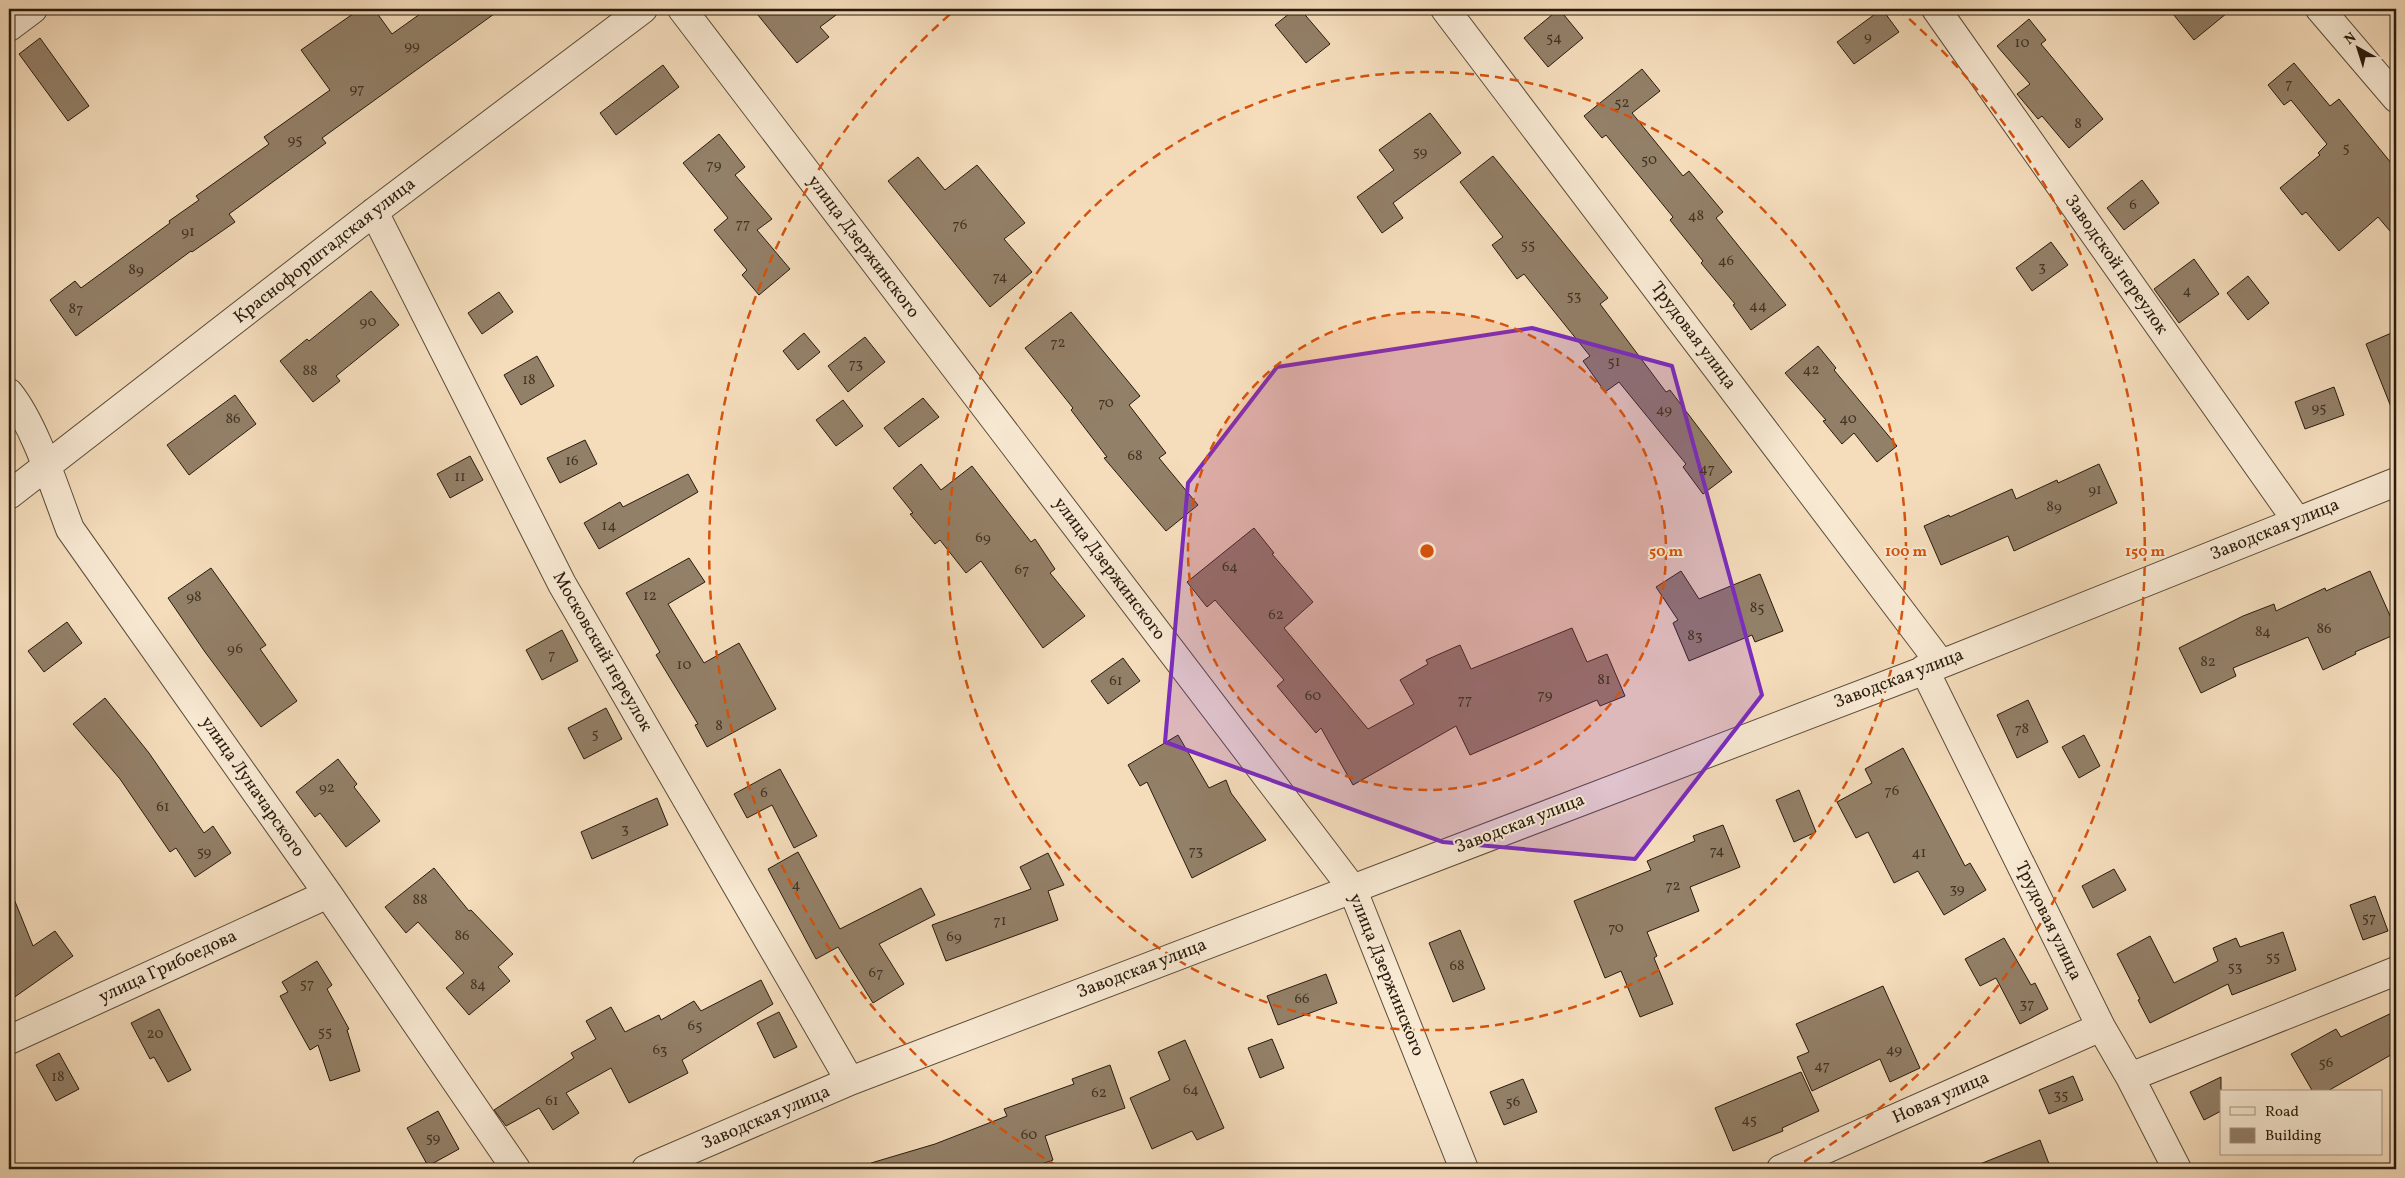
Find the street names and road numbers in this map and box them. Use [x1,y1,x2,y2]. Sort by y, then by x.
street label: улица Дзержинского [801,170,925,324]
street label: Краснофорштадская улица [229,172,421,330]
street label: Заводской переулок [2058,190,2174,340]
street label: Трудовая улица [1644,277,1742,395]
street label: улица Дзержинского [1047,492,1171,646]
street label: Заводская улица [2207,493,2343,567]
street label: Московский переулок [546,567,658,737]
street label: Заводская улица [1830,643,1968,715]
street label: улица Луначарского [194,711,310,863]
street label: Заводская улица [1451,788,1589,860]
street label: Трудовая улица [2008,857,2088,985]
street label: улица Дзержинского [1342,890,1430,1060]
street label: улица Грибоедова [95,924,241,1010]
street label: Заводская улица [1073,933,1211,1005]
street label: Новая улица [1889,1065,1994,1131]
street label: Заводская улица [698,1080,834,1156]

